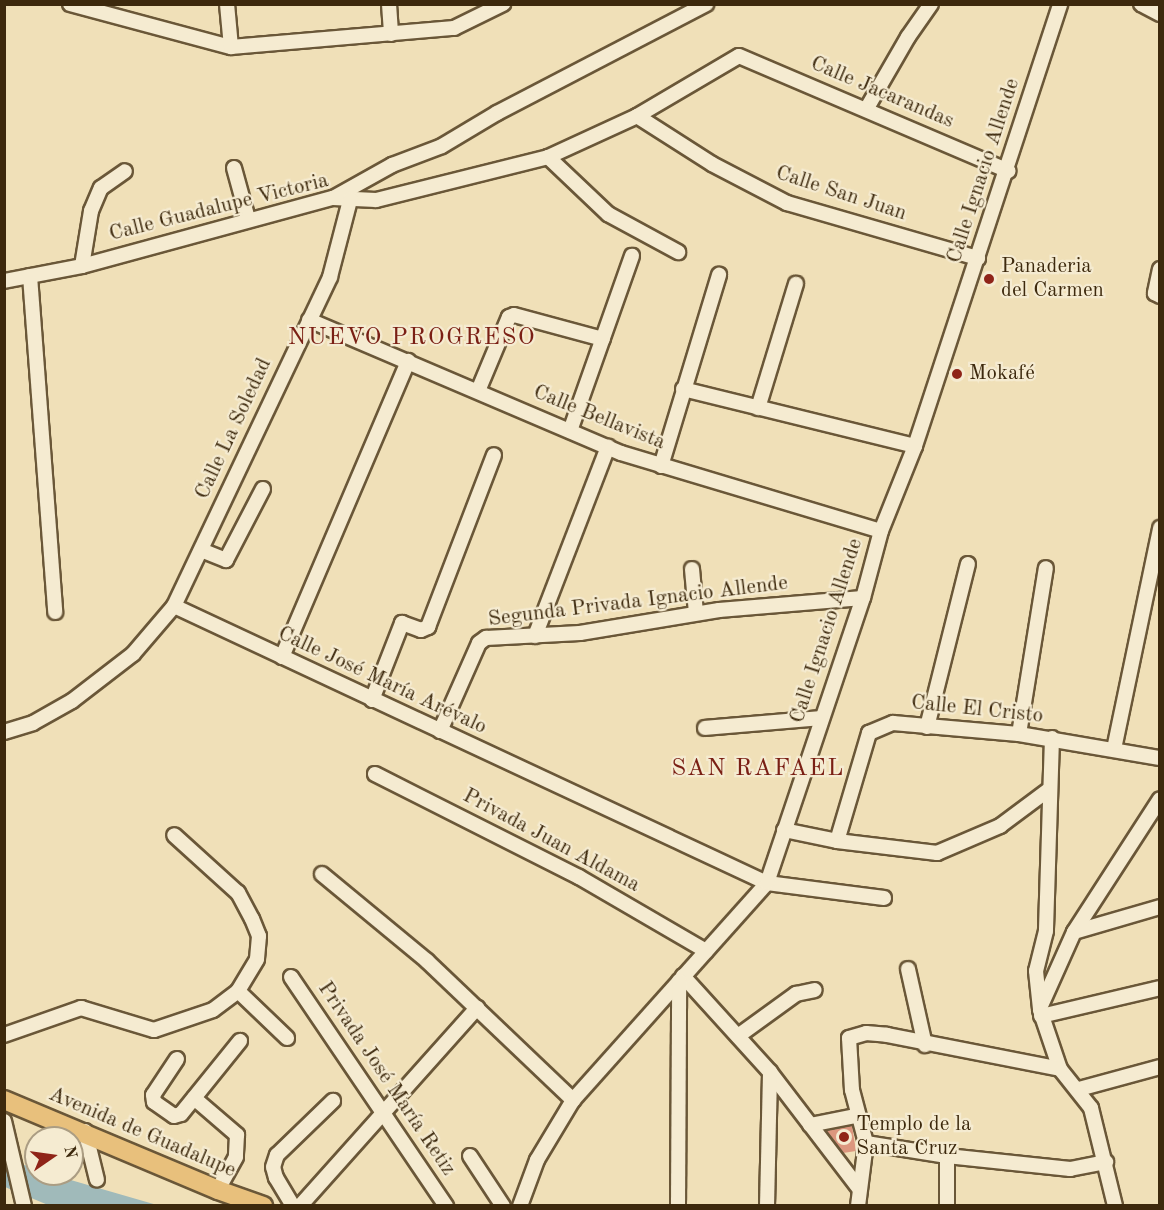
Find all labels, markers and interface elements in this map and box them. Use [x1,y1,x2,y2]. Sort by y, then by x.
street label: Calle Jacarandas [807,51,957,135]
street label: Calle Ignacio Allende [942,75,1026,267]
street label: Calle San Juan [772,161,910,227]
street label: Calle Guadalupe Victoria [107,169,331,247]
place label: Panaderia del Carmen [1001,254,1104,304]
marker: Panaderia del Carmen [982,272,996,286]
district label: NUEVO PROGRESO [288,325,536,353]
street label: Calle La Soledad [190,354,278,504]
place label: Mokafé [969,361,1035,387]
marker: Mokafé [950,367,964,381]
street label: Calle Bellavista [529,380,669,456]
street label: Calle Ignacio Allende [785,535,869,727]
street label: Segunda Privada Ignacio Allende [487,571,789,633]
street label: Calle José María Arévalo [274,622,490,740]
street label: Calle El Cristo [910,691,1044,729]
district label: SAN RAFAEL [671,756,845,784]
street label: Privada Juan Aldama [458,784,644,898]
street label: Privada José María Retiz [312,977,460,1181]
street label: Avenida de Guadalupe [45,1082,239,1184]
place label: Templo de la Santa Cruz [856,1112,971,1162]
north arrow [24,1126,84,1186]
marker: Templo de la Santa Cruz [837,1130,851,1144]
text: N [60,1145,79,1160]

